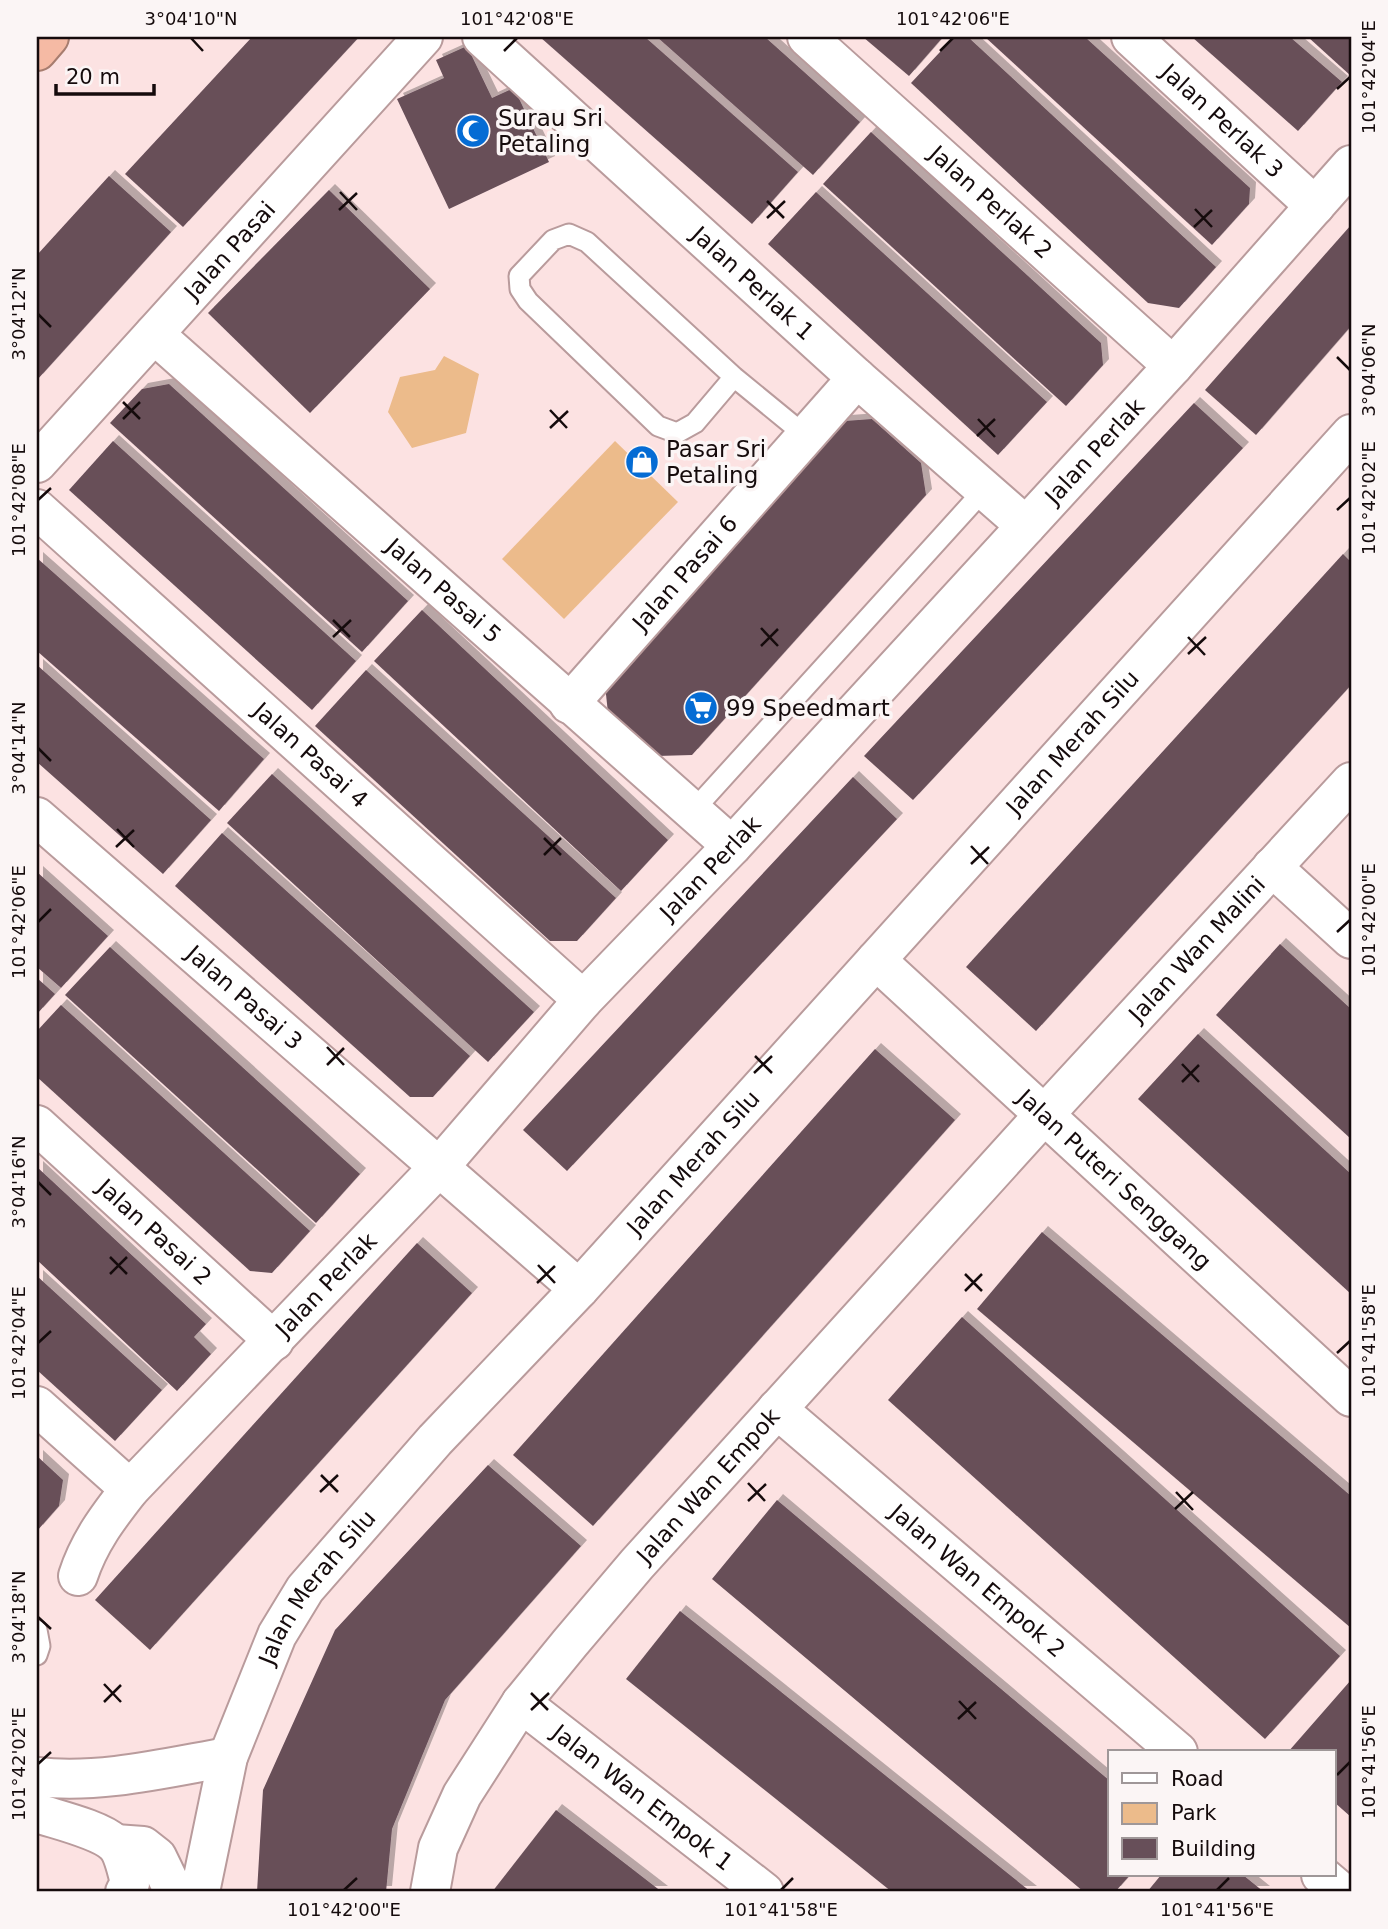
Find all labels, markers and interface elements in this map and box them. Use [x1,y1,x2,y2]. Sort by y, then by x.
text: 3°04'10"N [145,8,237,29]
text: 101°42'08"E [460,8,574,29]
text: 101°42'06"E [896,8,1010,29]
text: 101°42'04"E [1358,20,1379,134]
scale bar [56,52,154,96]
street label: Jalan Perlak 3 [1155,57,1288,183]
text: 20 m [66,65,120,89]
place label: Surau Sri Petaling [498,105,603,157]
mosque icon: Surau Sri Petaling [454,112,492,150]
street label: Jalan Perlak 2 [923,139,1057,264]
street label: Jalan Pasai [178,196,281,306]
street label: Jalan Perlak 1 [685,220,819,345]
text: 3°04'12"N [8,268,29,360]
text: 3°04'06"N [1358,324,1379,416]
street label: Jalan Perlak [1038,393,1150,511]
place label: Pasar Sri Petaling [666,436,766,488]
text: 101°42'02"E [1358,441,1379,555]
text: 101°42'08"E [8,443,29,557]
shop icon: Pasar Sri Petaling [623,443,661,481]
street label: Jalan Pasai 6 [626,510,743,637]
street label: Jalan Pasai 5 [379,532,506,648]
street label: Jalan Merah Silu [1000,665,1144,821]
supermarket icon: 99 Speedmart [682,689,720,727]
place label: 99 Speedmart [726,695,890,721]
street label: Jalan Pasai 4 [247,696,373,813]
text: 3°04'14"N [8,702,29,794]
street label: Jalan Perlak [653,810,766,927]
text: 101°42'00"E [1358,863,1379,977]
text: 101°42'06"E [8,865,29,979]
street label: Jalan Wan Malini [1122,871,1270,1029]
street label: Jalan Pasai 3 [180,939,307,1055]
street label: Jalan Puteri Senggang [1011,1083,1217,1275]
street label: Jalan Merah Silu [620,1085,765,1241]
text: 3°04'16"N [8,1136,29,1228]
street label: Jalan Pasai 2 [91,1172,217,1290]
street label: Jalan Perlak [269,1227,382,1343]
text: 101°41'58"E [1358,1284,1379,1398]
text: 101°42'04"E [8,1286,29,1400]
street label: Jalan Wan Empok [630,1402,785,1570]
street label: Jalan Wan Empok 2 [883,1497,1070,1662]
street label: Jalan Merah Silu [253,1505,381,1670]
text: 3°04'18"N [8,1571,29,1663]
text: 101°41'56"E [1358,1705,1379,1819]
text: 101°42'02"E [8,1707,29,1821]
street label: Jalan Wan Empok 1 [546,1718,738,1876]
legend [1108,1750,1336,1876]
text: Road [1171,1767,1224,1791]
text: Park [1171,1801,1217,1825]
text: Building [1171,1837,1256,1861]
text: 101°42'00"E [287,1899,401,1920]
text: 101°41'58"E [724,1899,838,1920]
text: 101°41'56"E [1160,1899,1274,1920]

